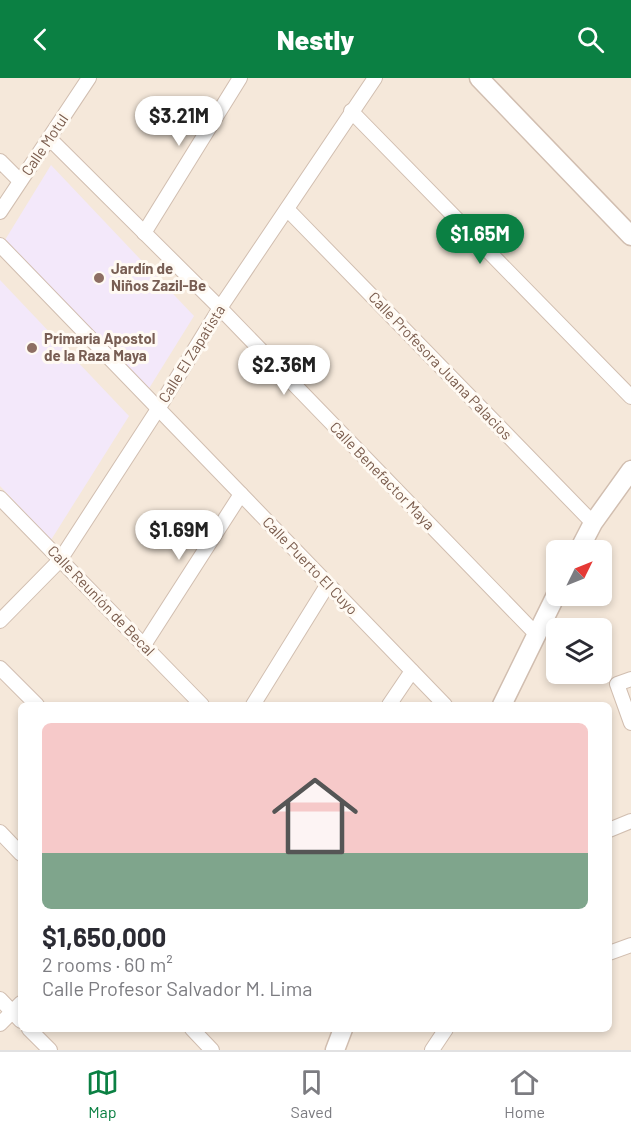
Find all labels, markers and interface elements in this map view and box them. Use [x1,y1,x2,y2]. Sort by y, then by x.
icon: back [24,23,57,56]
text: Nestly [277,23,354,55]
icon: search [574,23,607,56]
pin: $3.21M [130,96,228,147]
text: $3.21M [149,103,209,127]
street label: Calle Motul [17,110,71,179]
pin: $1.65M [431,214,529,265]
text: $1.65M [450,221,510,245]
place label: Jardín de Niños Zazil-Be [111,259,206,294]
marker: Jardín de Niños Zazil-Be [92,271,106,285]
street label: Calle Profesora Juana Palacios [365,288,516,443]
street label: Calle El Zapatista [154,301,228,406]
place label: Primaria Apostol de la Raza Maya [44,329,155,364]
marker: Primaria Apostol de la Raza Maya [25,341,39,355]
pin: $2.36M [235,345,333,396]
text: $2.36M [252,352,316,376]
street label: Calle Benefactor Maya [327,418,439,533]
pin: $1.69M [130,510,228,561]
street label: Calle Puerto El Cuyo [259,513,362,618]
text: $1.69M [149,517,209,541]
north arrow [546,540,612,606]
map controls [546,540,612,684]
street label: Calle Reunión de Becal [44,541,159,659]
button: layers [546,618,612,684]
icon: home [261,762,369,870]
text: $1,650,000 [42,921,166,952]
text: 2 rooms · 60 m² [42,952,173,976]
text: Calle Profesor Salvador M. Lima [42,976,312,1000]
tab: Map [86,1066,119,1121]
tab: Saved [291,1066,333,1121]
tab: Home [504,1066,545,1121]

